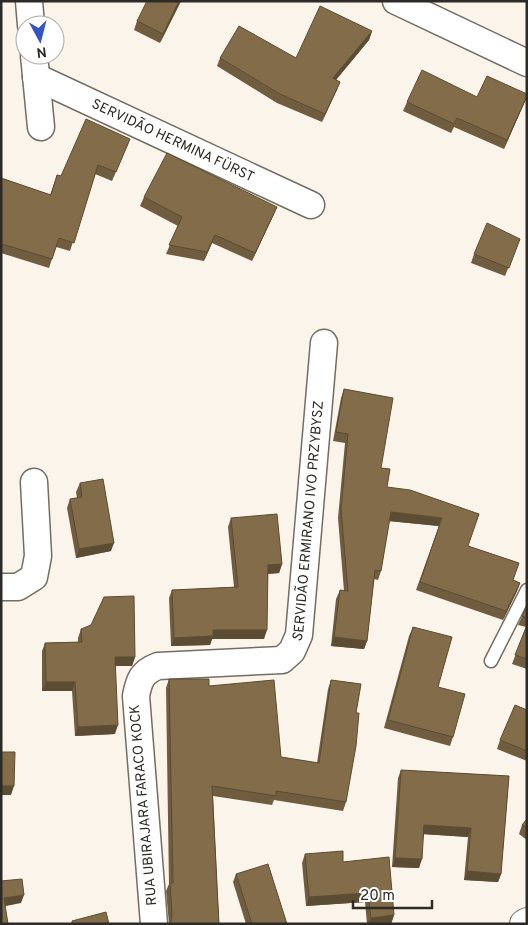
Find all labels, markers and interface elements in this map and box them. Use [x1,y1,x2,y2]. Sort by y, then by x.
north arrow [15,15,65,65]
text: N [35,42,47,60]
street label: SERVIDÃO HERMINA FÜRST [89,96,257,186]
street label: SERVIDÃO ERMIRANO IVO PRZYBYSZ [289,400,328,644]
street label: RUA UBIRAJARA FARACO KOCK [127,704,161,906]
scale bar [353,878,432,910]
text: 20 m [360,887,395,906]

